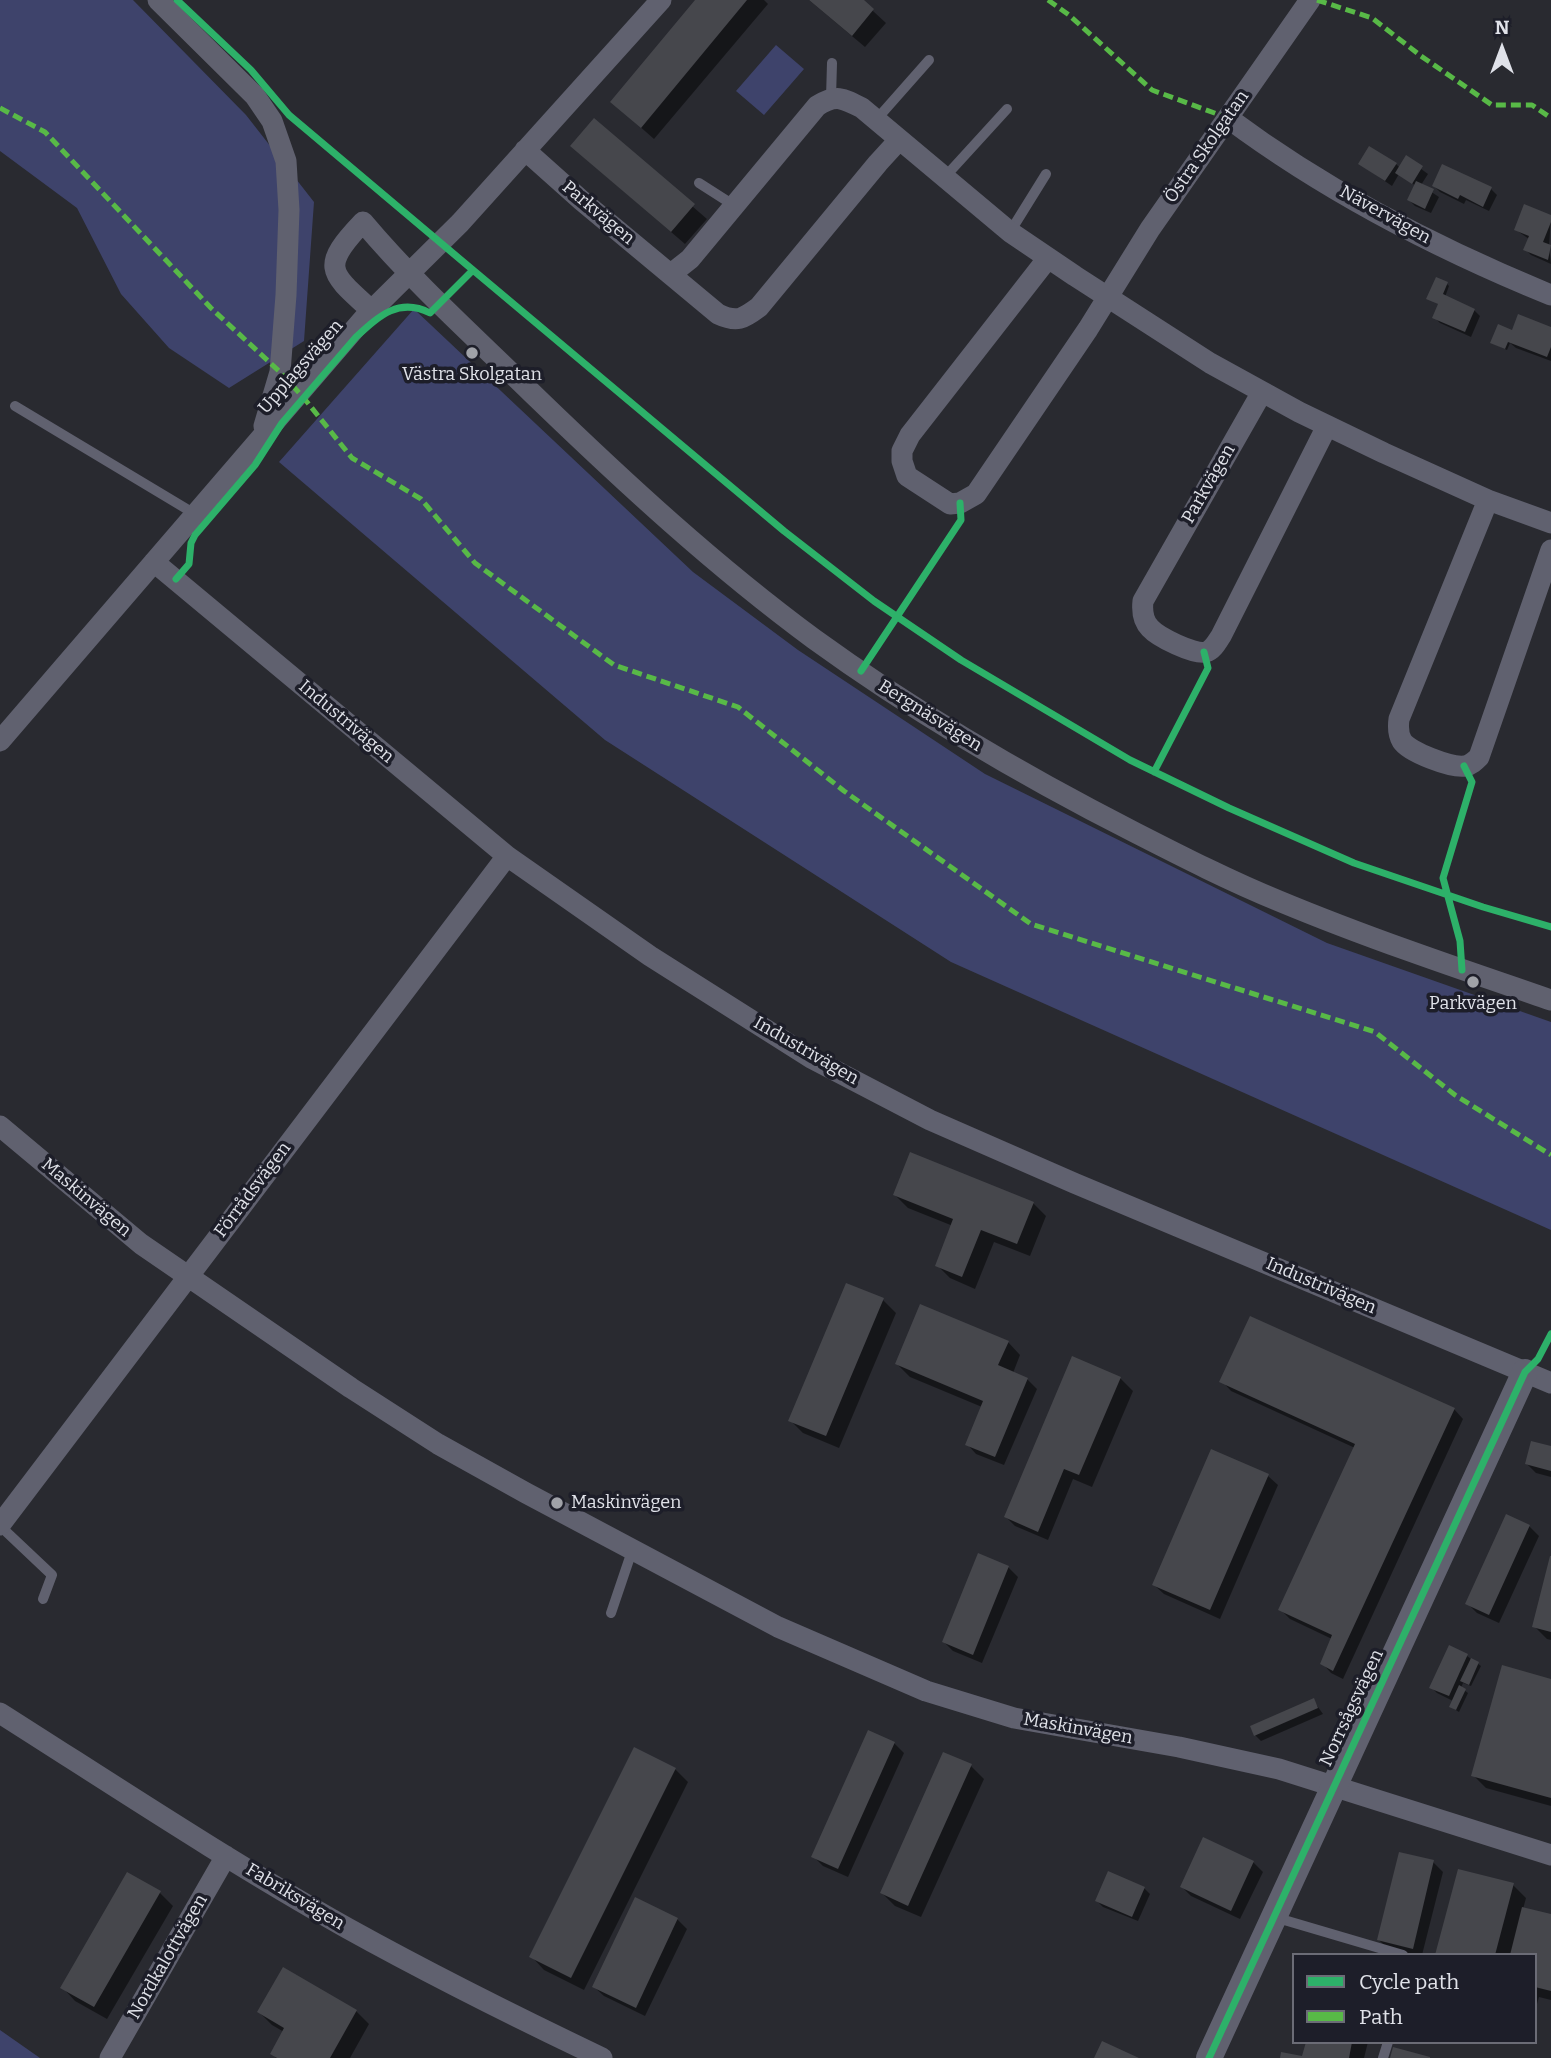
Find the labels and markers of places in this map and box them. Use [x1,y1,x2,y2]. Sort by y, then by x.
marker: Västra Skolgatan [464,345,480,361]
place label: Västra Skolgatan [402,364,542,386]
marker: Parkvägen [1465,974,1481,990]
place label: Parkvägen [1429,993,1517,1015]
place label: Maskinvägen [571,1492,681,1514]
marker: Maskinvägen [549,1495,565,1511]

